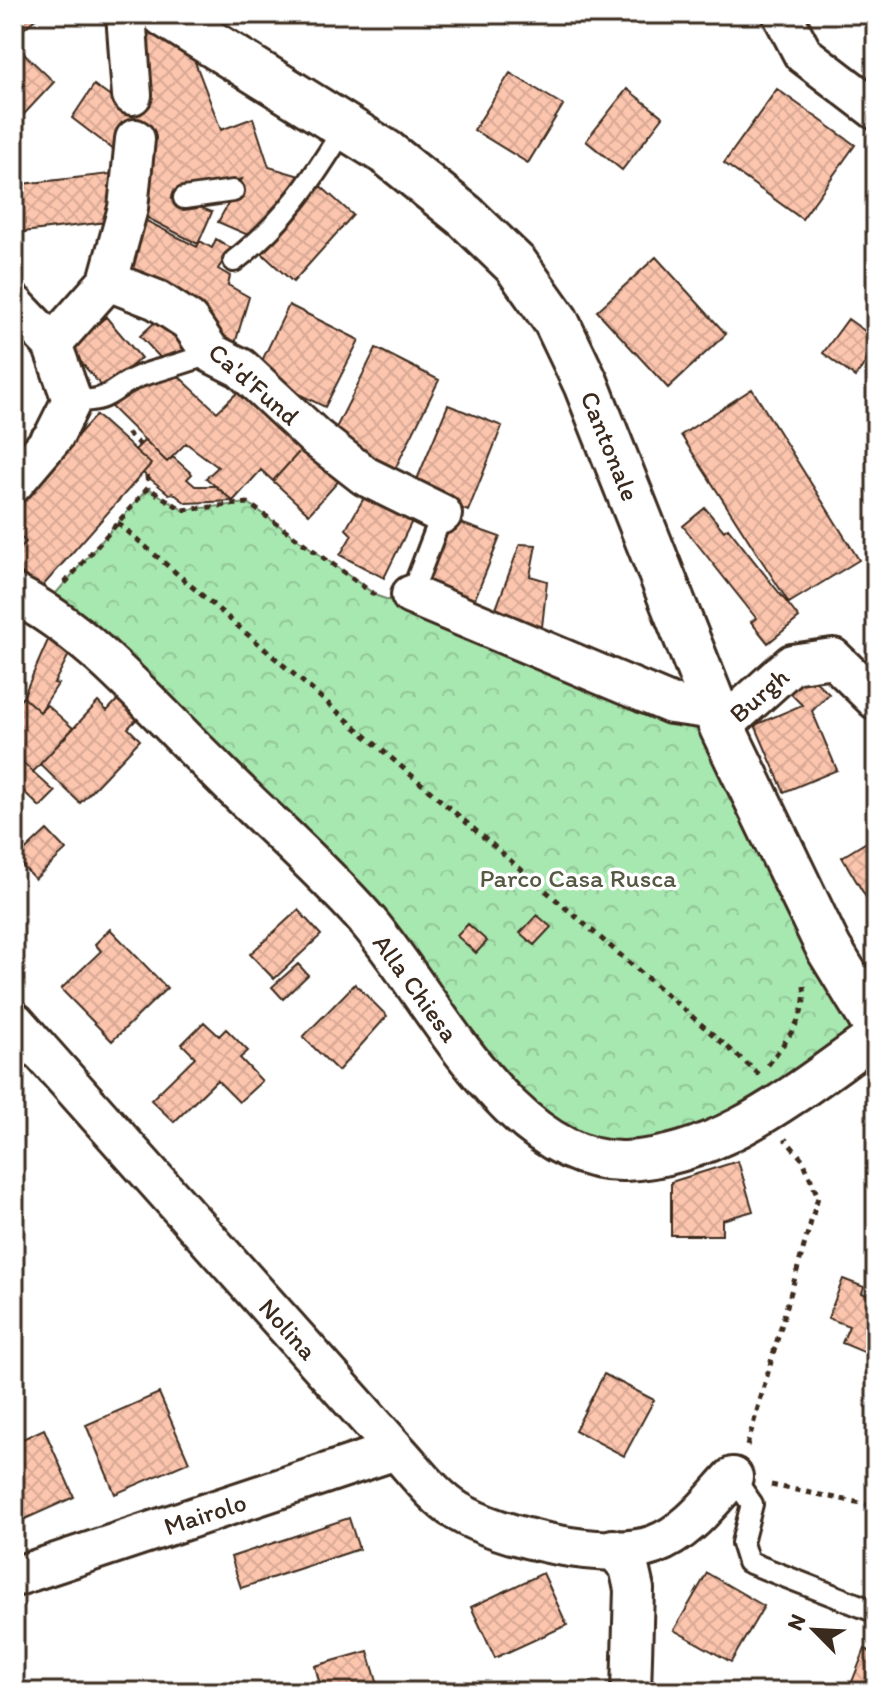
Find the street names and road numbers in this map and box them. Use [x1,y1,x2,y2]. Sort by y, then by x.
street label: Ca'd'Fund [202,336,306,432]
street label: Cantonale [573,386,647,506]
street label: Burgh [723,660,795,730]
street label: Alla Chiesa [366,928,466,1049]
street label: Nolina [252,1291,324,1367]
street label: Mairolo [160,1486,250,1542]

